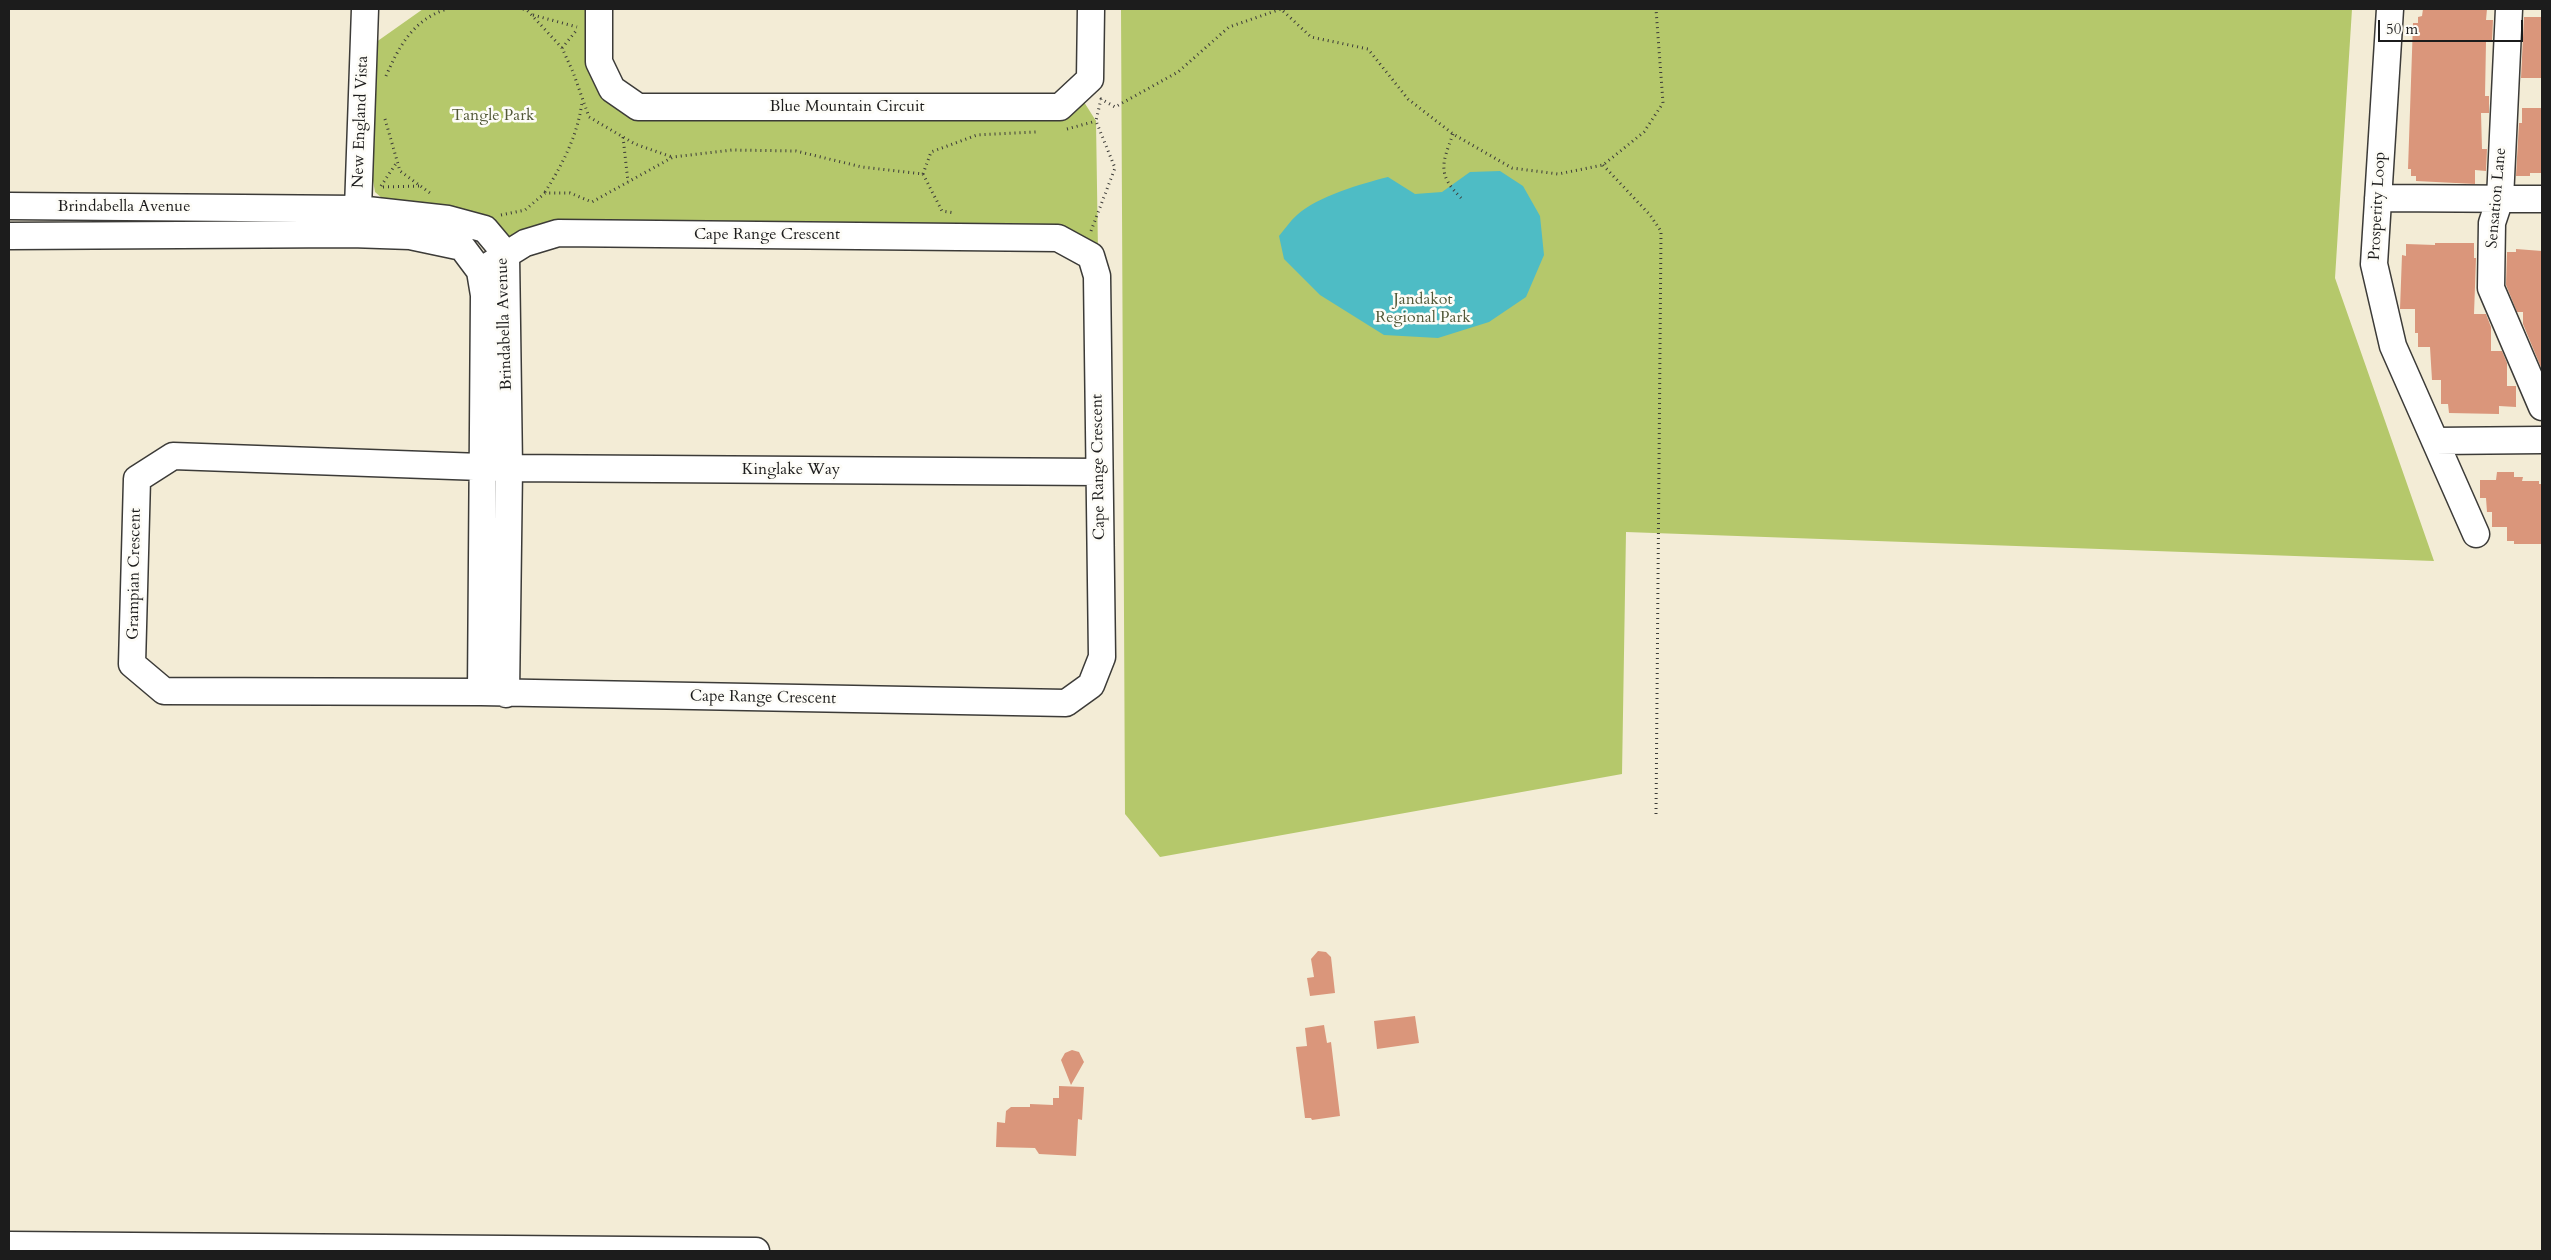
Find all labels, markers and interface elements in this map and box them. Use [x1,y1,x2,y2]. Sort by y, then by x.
scale bar [2381,10,2526,42]
text: 50 m [2386,19,2418,39]
street label: New England Vista [349,55,373,189]
street label: Blue Mountain Circuit [770,97,924,117]
park label: Tangle Park [451,106,535,126]
street label: Sensation Lane [2483,147,2511,249]
street label: Prosperity Loop [2366,151,2390,261]
street label: Brindabella Avenue [58,197,190,217]
street label: Cape Range Crescent [694,225,840,245]
street label: Brindabella Avenue [493,257,517,391]
park label: Jandakot Regional Park [1375,290,1471,328]
street label: Cape Range Crescent [1088,394,1110,540]
street label: Kinglake Way [742,460,840,480]
street label: Grampian Crescent [124,508,146,640]
street label: Cape Range Crescent [690,687,836,709]

